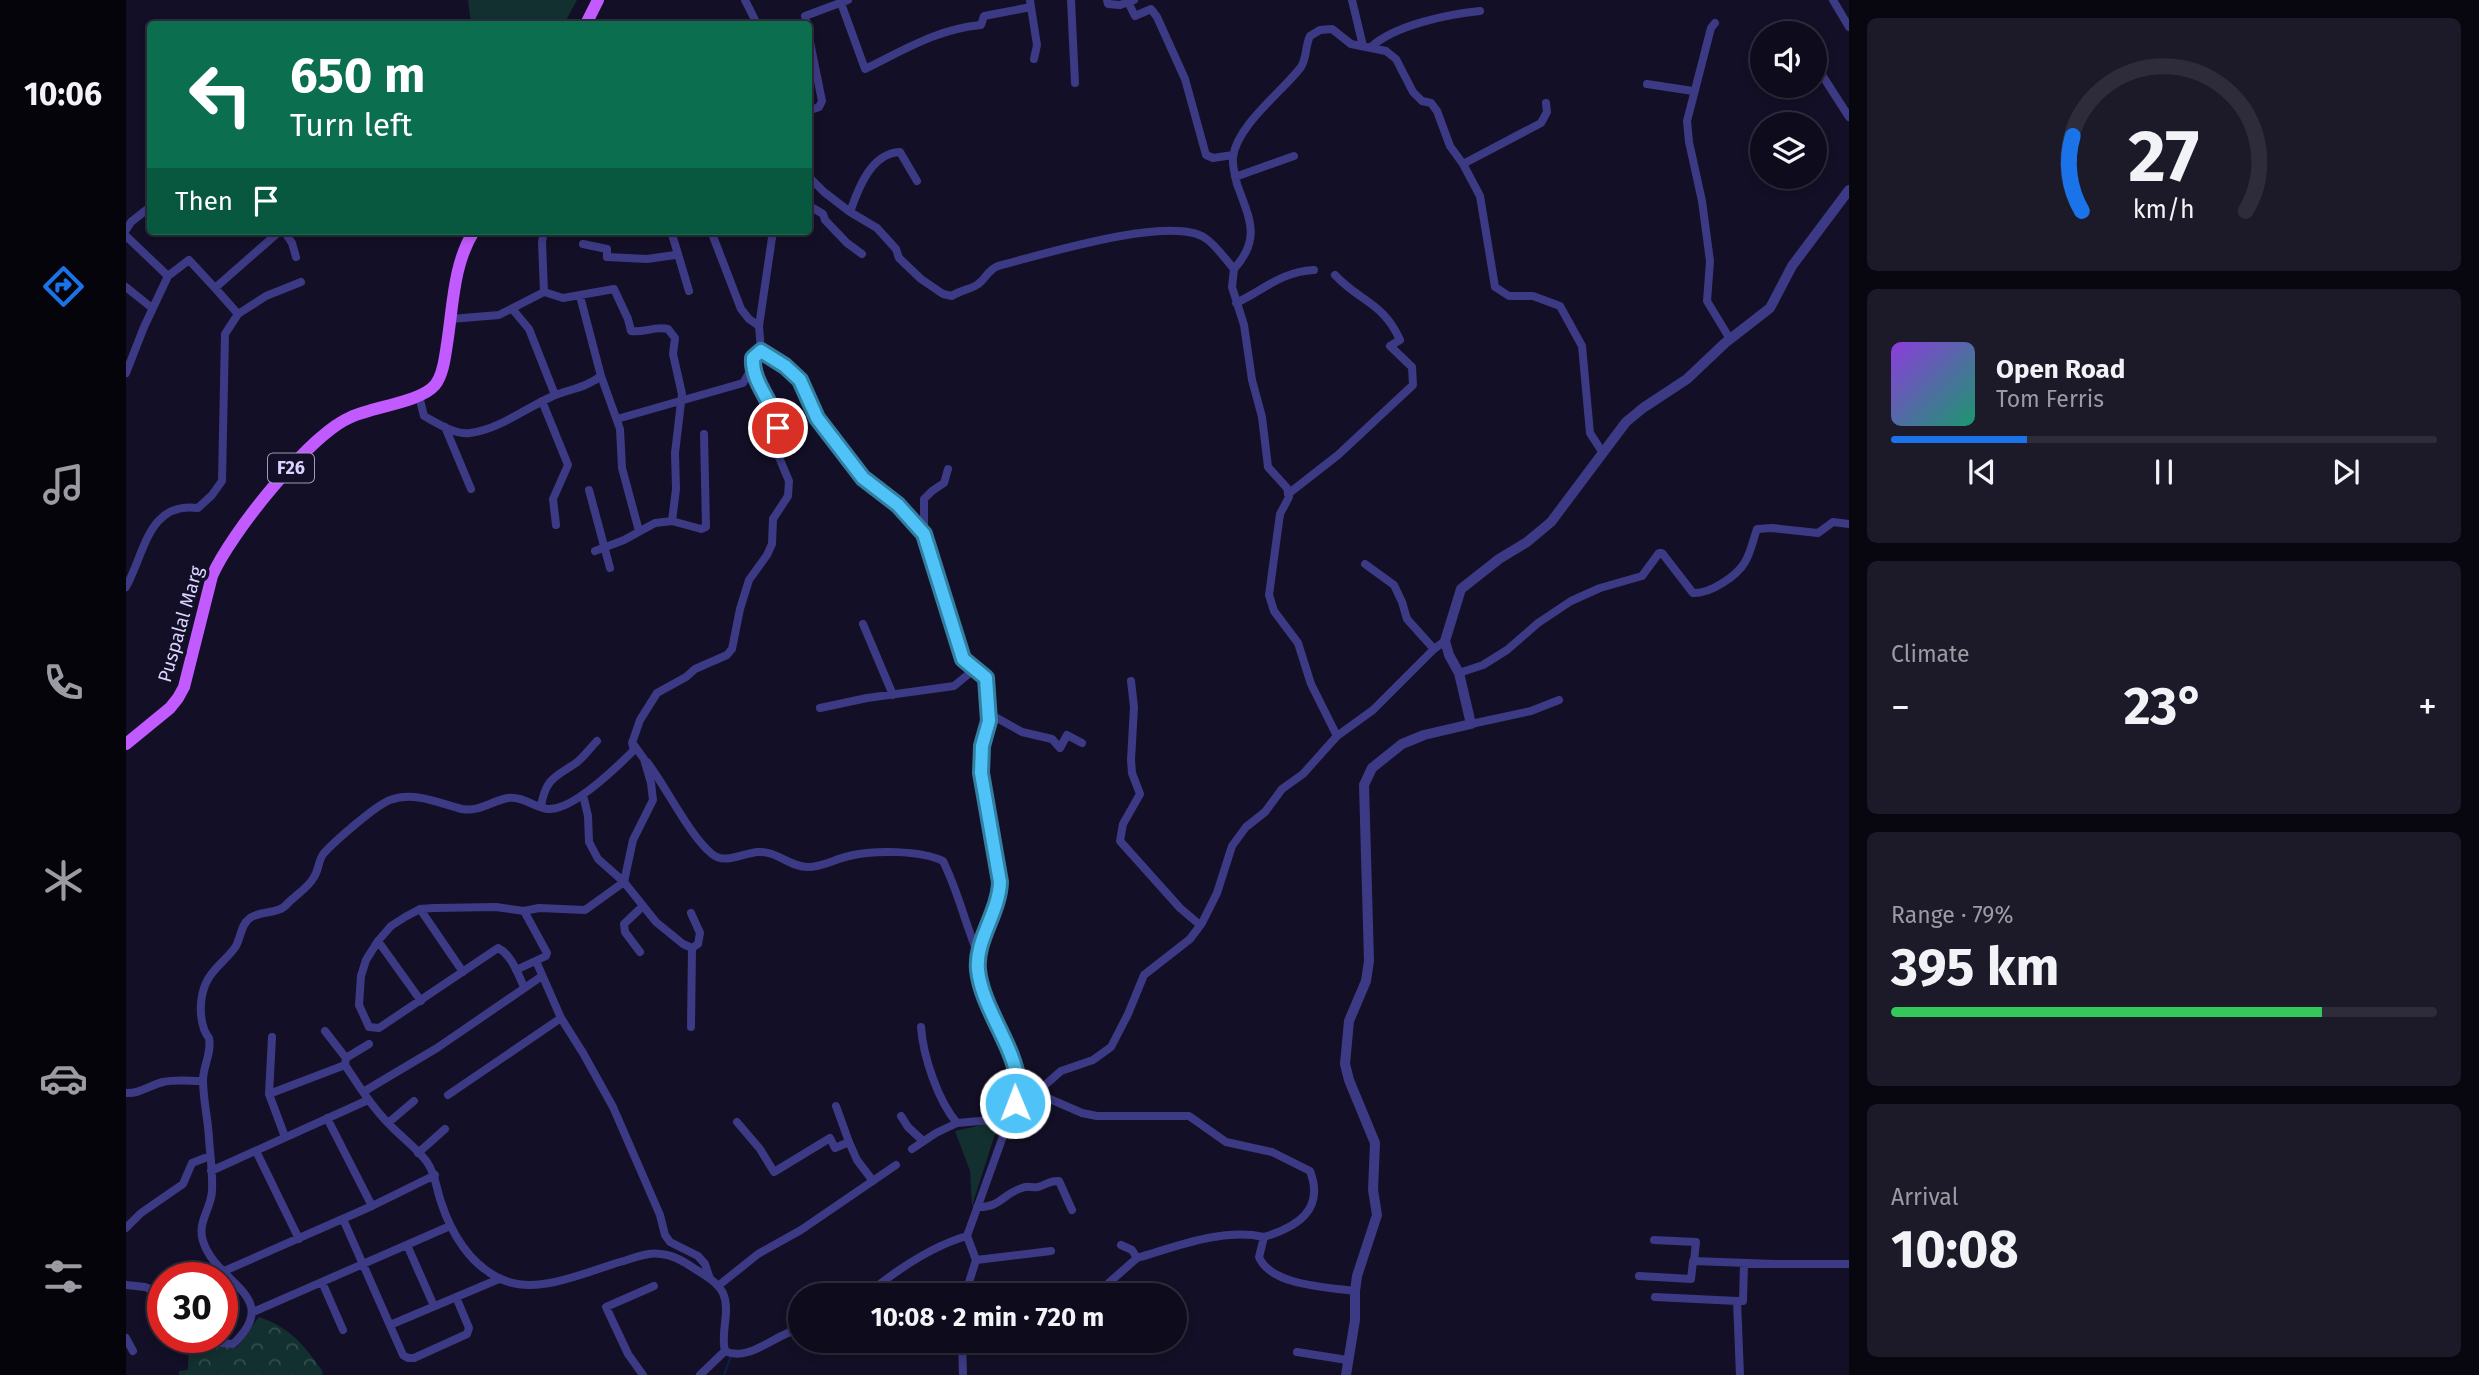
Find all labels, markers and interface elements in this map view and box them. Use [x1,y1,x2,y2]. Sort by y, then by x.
map controls [1750,21,1827,189]
button: sound [1750,21,1827,98]
text: 650 m [290,46,425,105]
icon: left [175,49,266,140]
text: 10:06 [24,75,102,113]
text: Turn left [290,106,412,144]
button: layers [1750,112,1827,189]
text: 27 [2129,113,2199,200]
icon: arrive [247,182,285,220]
text: Then [175,186,233,217]
text: km/h [2133,195,2195,225]
icon: directions [39,262,88,311]
text: Open Road [1996,354,2125,385]
text: Tom Ferris [1996,385,2104,413]
pin [748,398,808,458]
icon: arrive [759,409,797,447]
icon: previous [1963,453,2001,491]
icon: pause [2145,453,2183,491]
icon: next [2327,453,2365,491]
road number: F26 [268,454,314,482]
icon: music [39,460,88,509]
street label: Puspalal Marg [153,563,208,685]
text: Climate [1891,640,1970,668]
icon: phone [39,658,88,707]
text: 23° [2124,675,2204,738]
text: − [1891,684,1910,730]
text: + [2418,684,2437,730]
icon: climate [39,856,88,905]
text: Range · 79% [1891,901,2013,929]
text: 395 km [1891,936,2059,999]
icon: car [39,1054,88,1103]
position arrow [978,1066,1052,1140]
text: Arrival [1891,1183,1958,1211]
text: 10:08 [1891,1218,2019,1281]
icon: filters [39,1252,88,1301]
speed limit sign: 30 [147,1262,238,1353]
text: 10:08 · 2 min · 720 m [871,1302,1104,1333]

